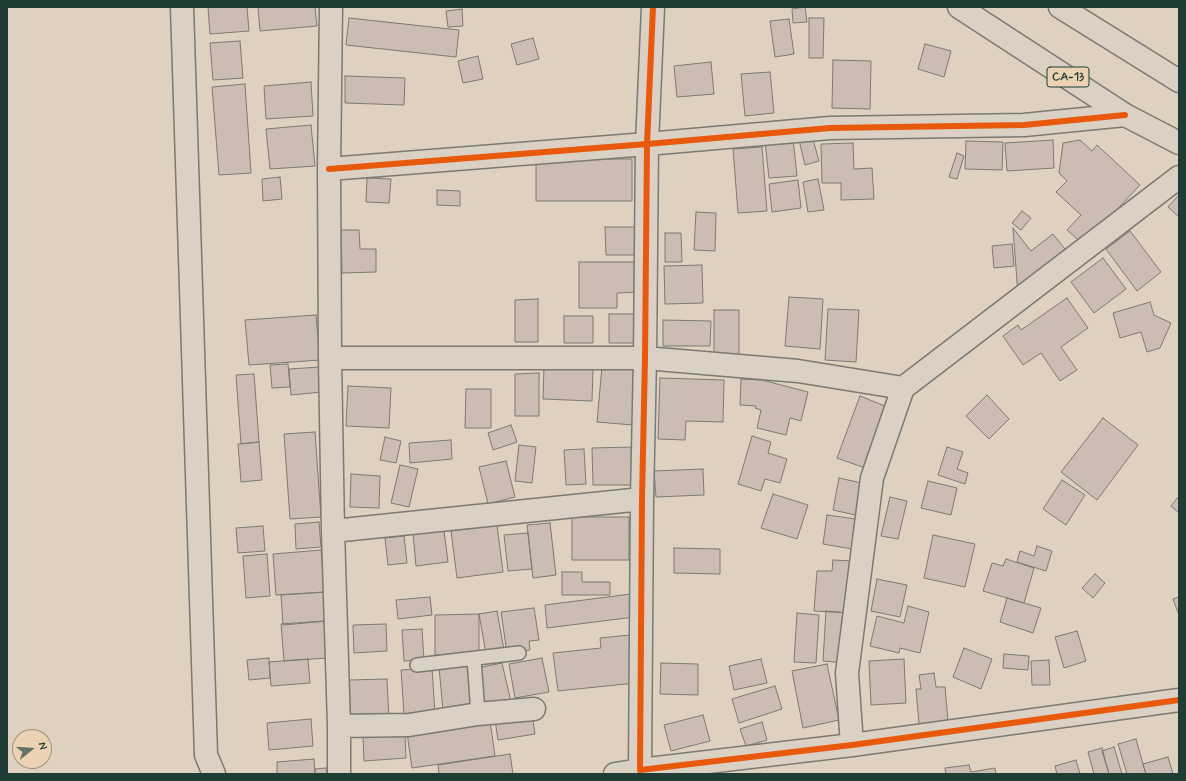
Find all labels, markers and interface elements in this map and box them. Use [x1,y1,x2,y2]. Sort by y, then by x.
road number: CA-13 [1047,67,1089,87]
north arrow [12,729,52,769]
text: N [35,740,50,751]

